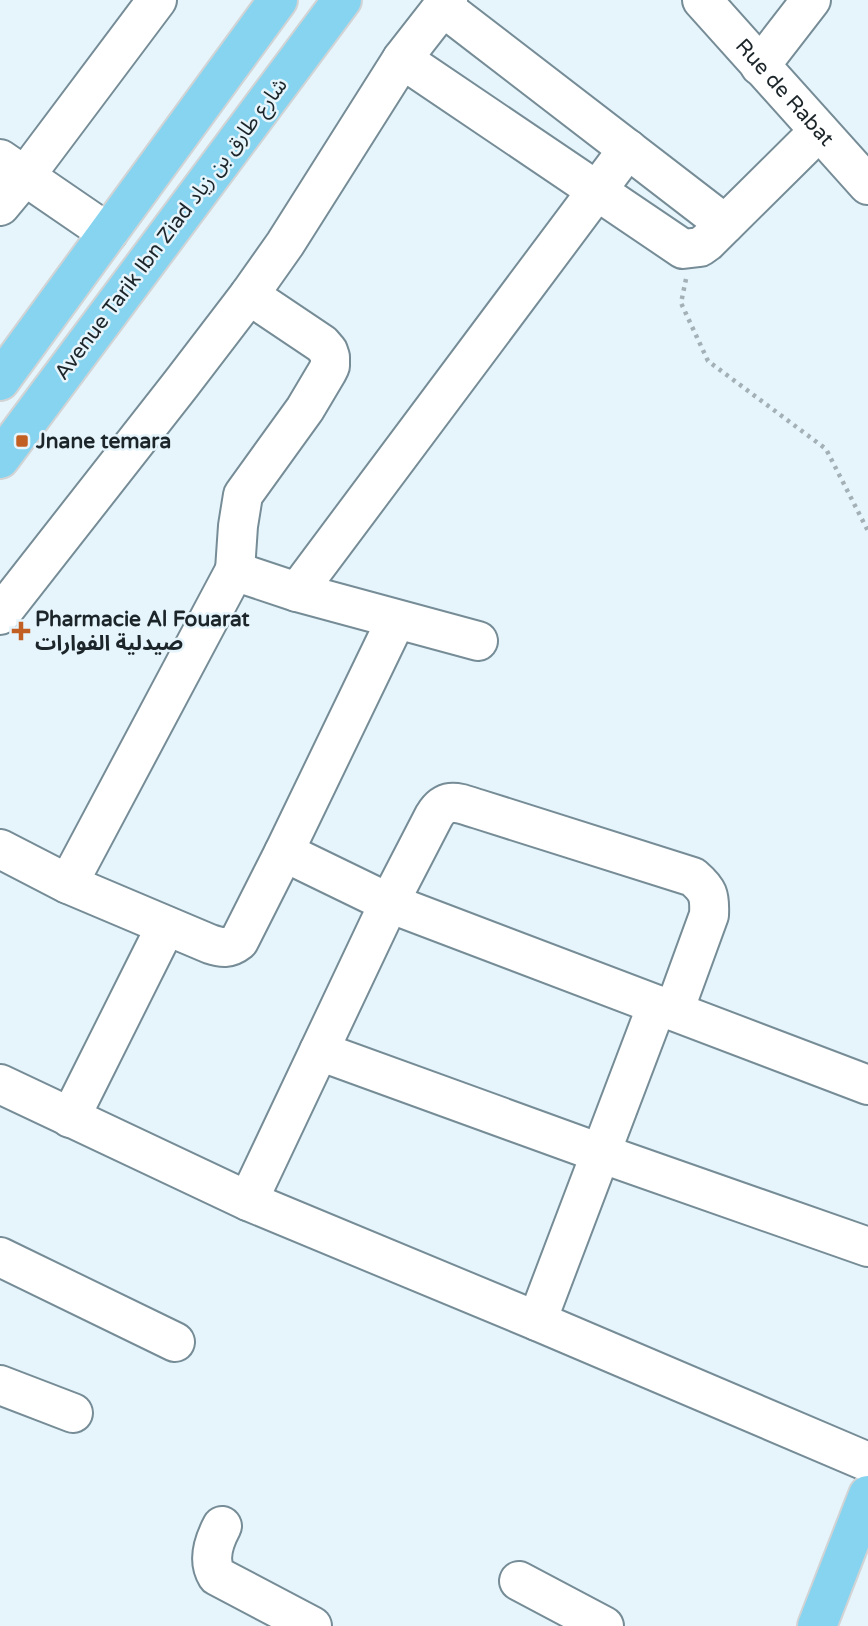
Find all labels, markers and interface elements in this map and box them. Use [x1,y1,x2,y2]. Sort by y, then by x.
street label: Rue de Rabat [730,34,839,151]
street label: Avenue Tarik Ibn Ziad شارع طارق بن زياد [49,73,294,386]
place label: Jnane temara [35,429,171,454]
marker: Jnane temara [14,433,30,449]
place label: Pharmacie Al Fouarat صيدلية الفوارات [35,607,250,656]
marker: Pharmacie Al Fouarat صيدلية الفوارات [13,623,29,639]

